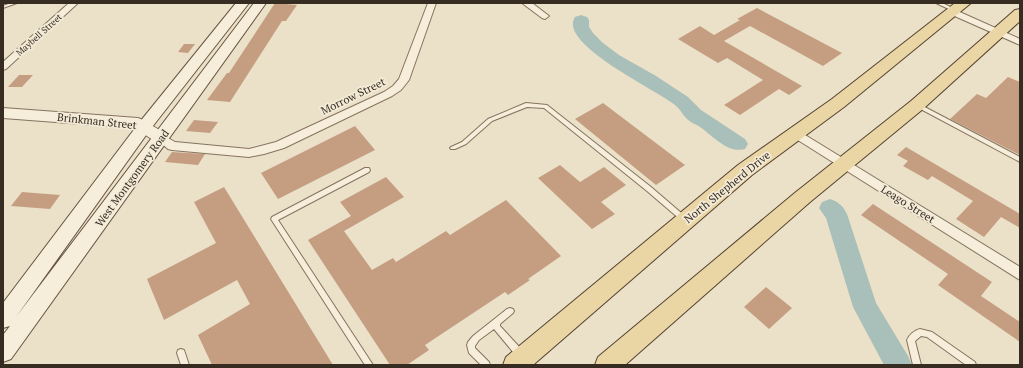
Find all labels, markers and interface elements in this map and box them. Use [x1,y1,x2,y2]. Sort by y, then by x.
street label: Maybell Street [13,11,65,59]
street label: Morrow Street [318,74,388,118]
street label: Brinkman Street [56,110,138,132]
street label: West Montgomery Road [92,127,172,229]
street label: North Shepherd Drive [681,148,773,226]
street label: Leago Street [878,182,938,226]

